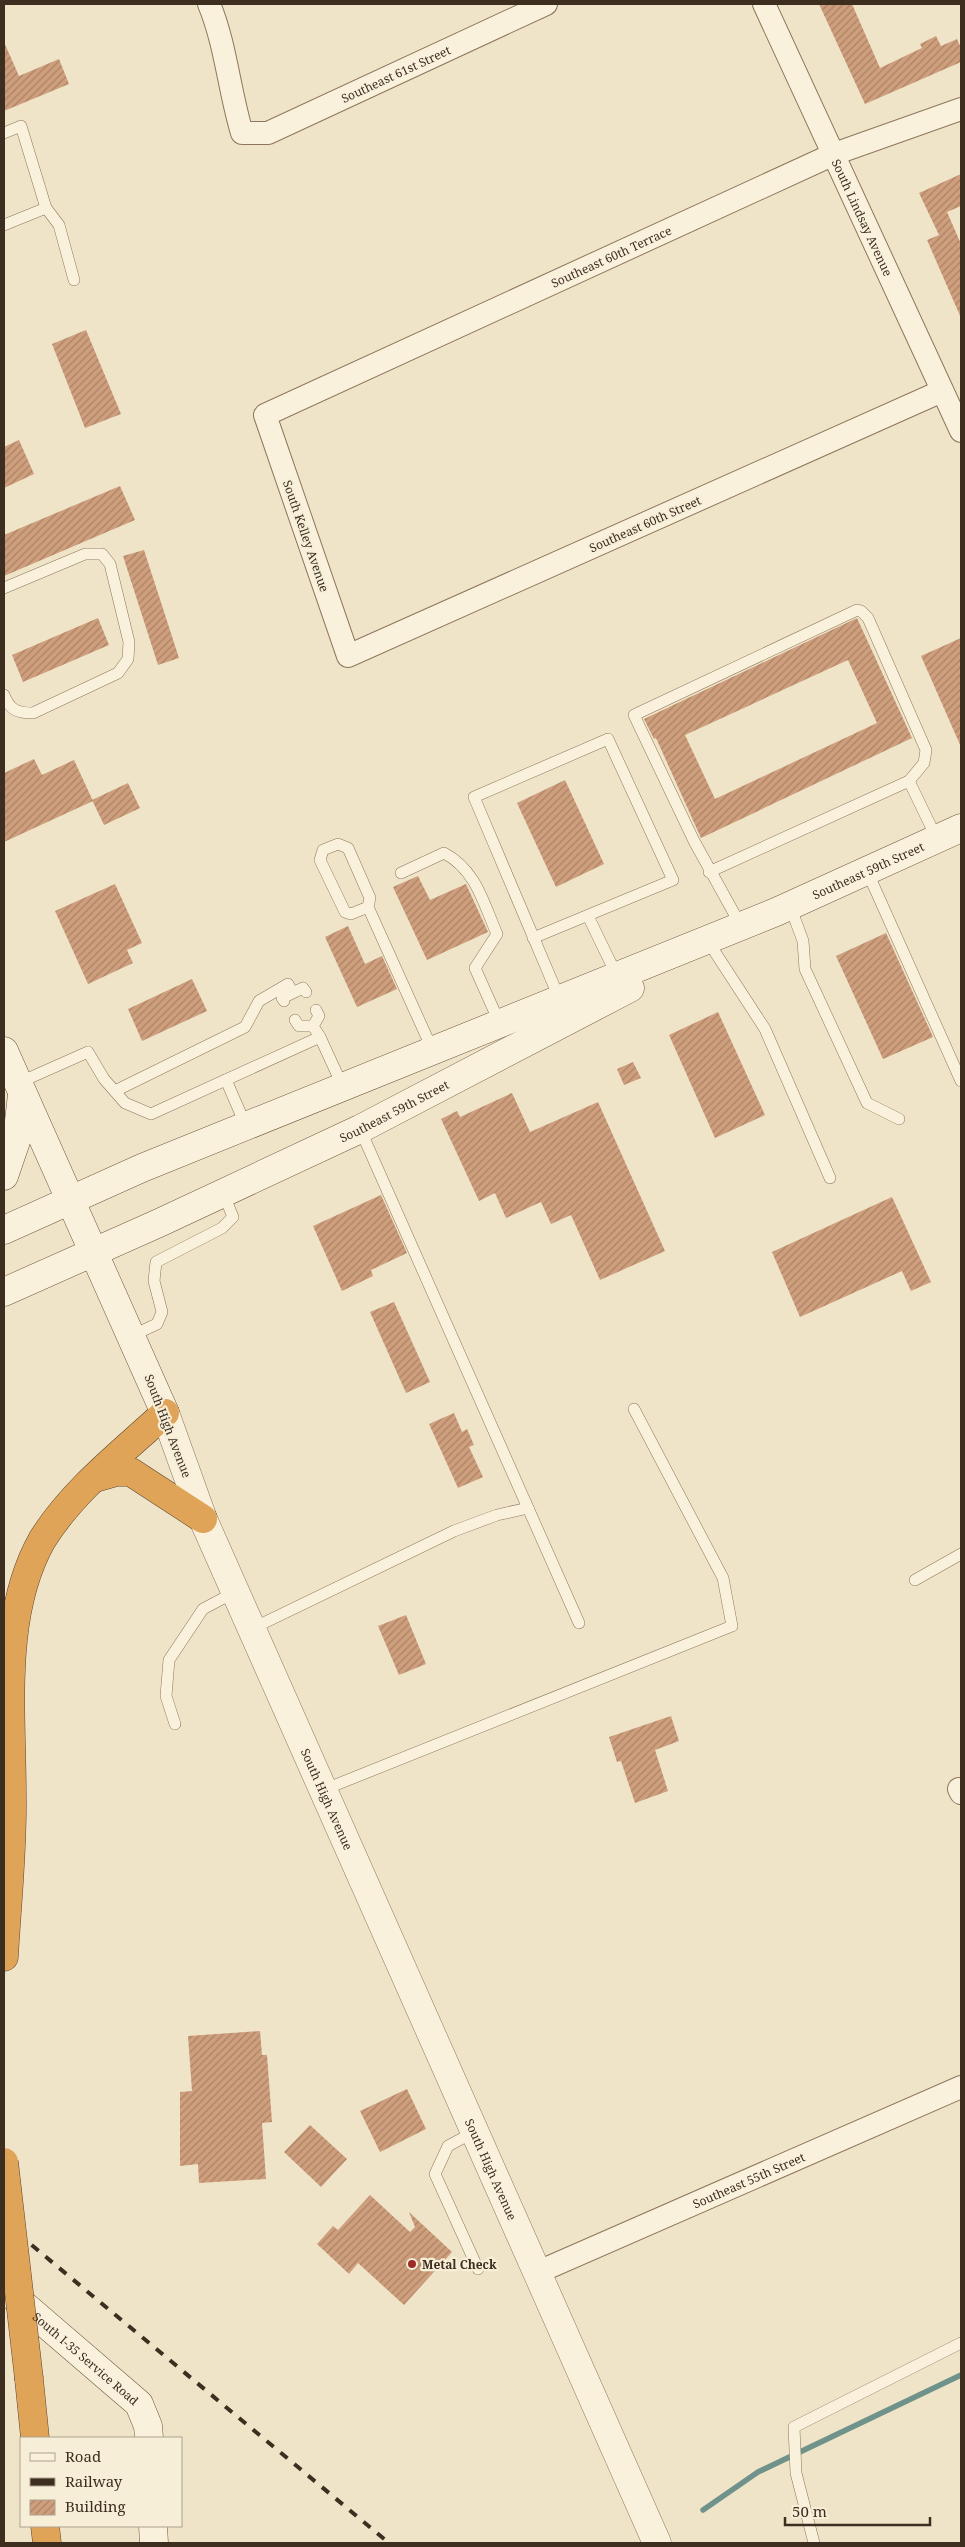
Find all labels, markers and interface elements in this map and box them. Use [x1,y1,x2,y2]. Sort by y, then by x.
street label: Southeast 61st Street [338,41,453,106]
street label: South Lindsay Avenue [828,156,897,279]
street label: Southeast 60th Terrace [548,221,674,291]
street label: South Kelley Avenue [279,478,333,594]
street label: Southeast 60th Street [586,492,704,556]
street label: Southeast 59th Street [809,838,926,903]
street label: Southeast 59th Street [336,1076,452,1146]
street label: South High Avenue [140,1372,196,1480]
street label: South High Avenue [297,1746,357,1853]
street label: South High Avenue [461,2116,521,2223]
street label: Southeast 55th Street [690,2148,807,2212]
place label: Metal Check [422,2256,497,2273]
marker: Metal Check [406,2258,418,2270]
street label: South I-35 Service Road [29,2308,143,2409]
legend [20,2437,182,2527]
text: Road [65,2446,101,2466]
text: Railway [65,2471,123,2491]
scale bar [785,2494,930,2526]
text: Building [65,2496,126,2516]
text: 50 m [792,2501,827,2521]

